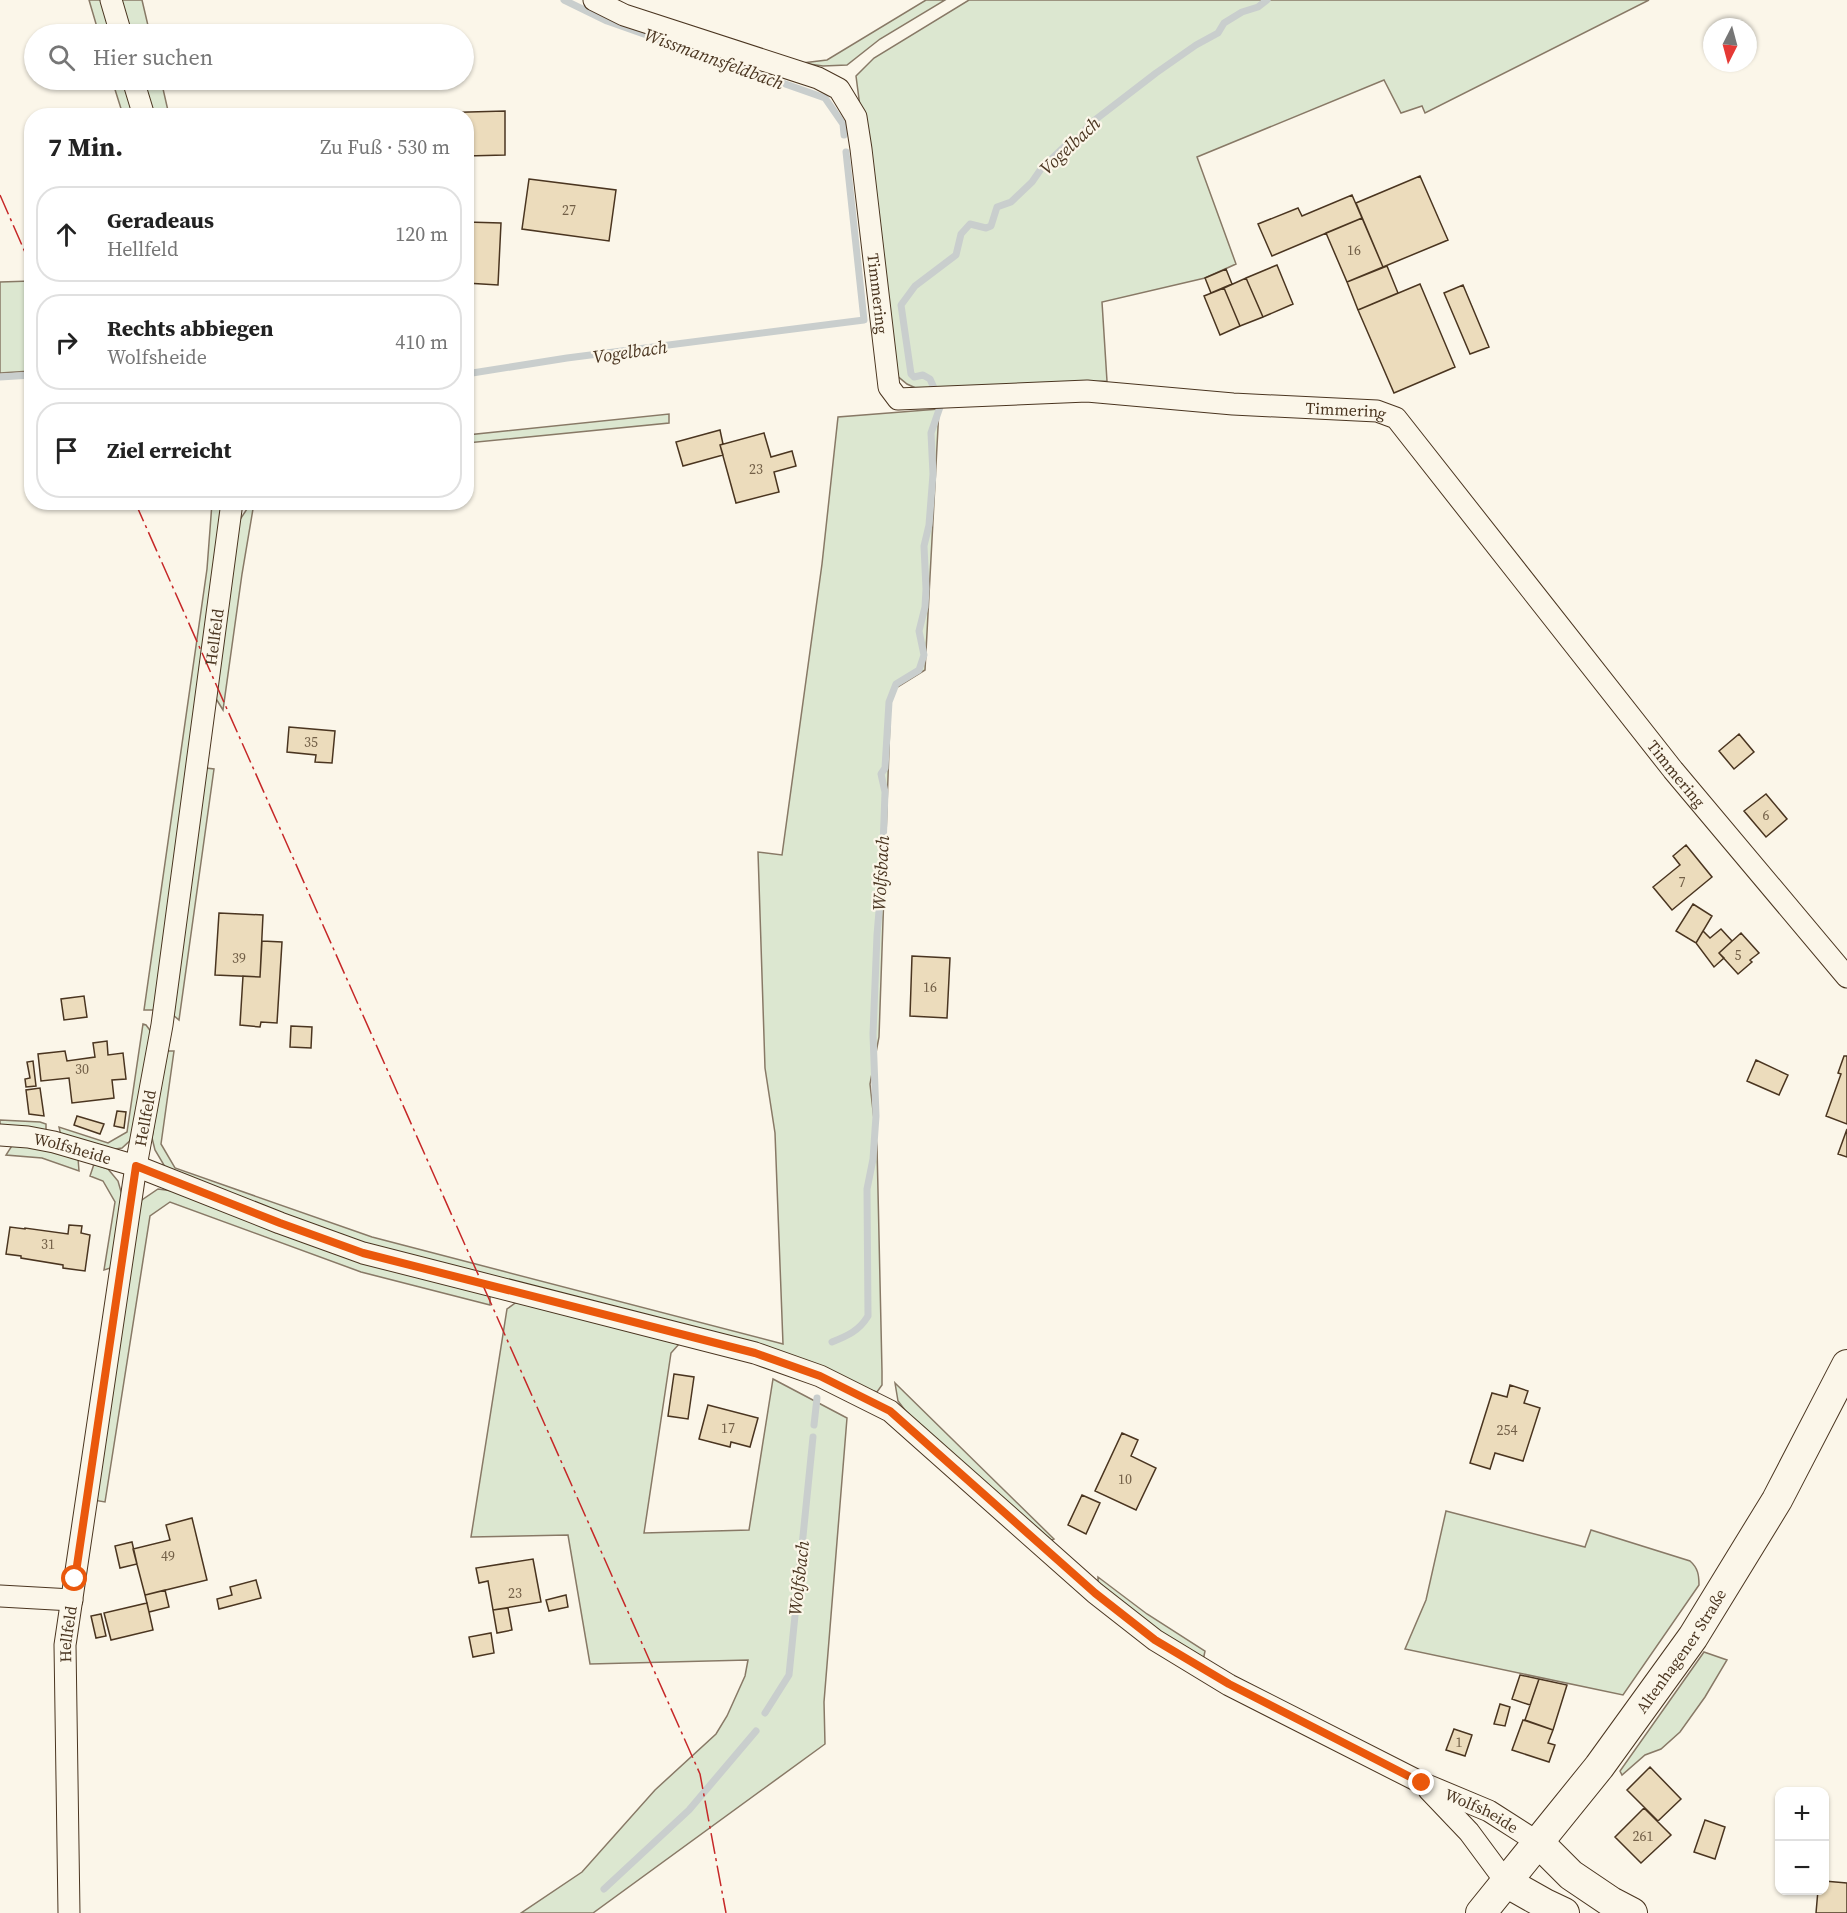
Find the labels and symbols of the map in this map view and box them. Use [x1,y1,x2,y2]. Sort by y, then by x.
north arrow [1703,18,1757,72]
water label: Wissmannsfeldbach [641,22,788,95]
water label: Vogelbach [1034,111,1106,180]
house number: 27 [562,200,576,220]
house number: 16 [1347,240,1361,260]
street label: Timmering [862,252,894,335]
water label: Vogelbach [591,334,669,369]
street label: Timmering [1305,397,1390,425]
house number: 23 [749,459,763,479]
street label: Hellfeld [199,607,229,667]
house number: 35 [304,732,318,752]
street label: Timmering [1642,735,1711,812]
house number: 6 [1763,805,1770,825]
water label: Wolfsbach [866,835,895,911]
house number: 7 [1679,872,1686,892]
house number: 5 [1735,945,1742,965]
house number: 39 [232,948,246,968]
house number: 16 [923,977,937,997]
house number: 30 [75,1059,89,1079]
street label: Hellfeld [129,1088,161,1148]
street label: Wolfsheide [32,1127,114,1169]
house number: 31 [41,1234,55,1254]
house number: 17 [721,1418,735,1438]
house number: 254 [1497,1420,1518,1440]
house number: 10 [1118,1469,1132,1489]
water label: Wolfsbach [782,1539,815,1617]
house number: 49 [161,1546,175,1566]
route start [61,1565,87,1591]
house number: 23 [508,1583,522,1603]
street label: Altenhagener Straße [1631,1584,1731,1717]
street label: Hellfeld [54,1604,82,1663]
house number: 1 [1456,1732,1463,1752]
route end [1408,1769,1434,1795]
street label: Wolfsheide [1441,1783,1523,1838]
house number: 261 [1633,1826,1654,1846]

